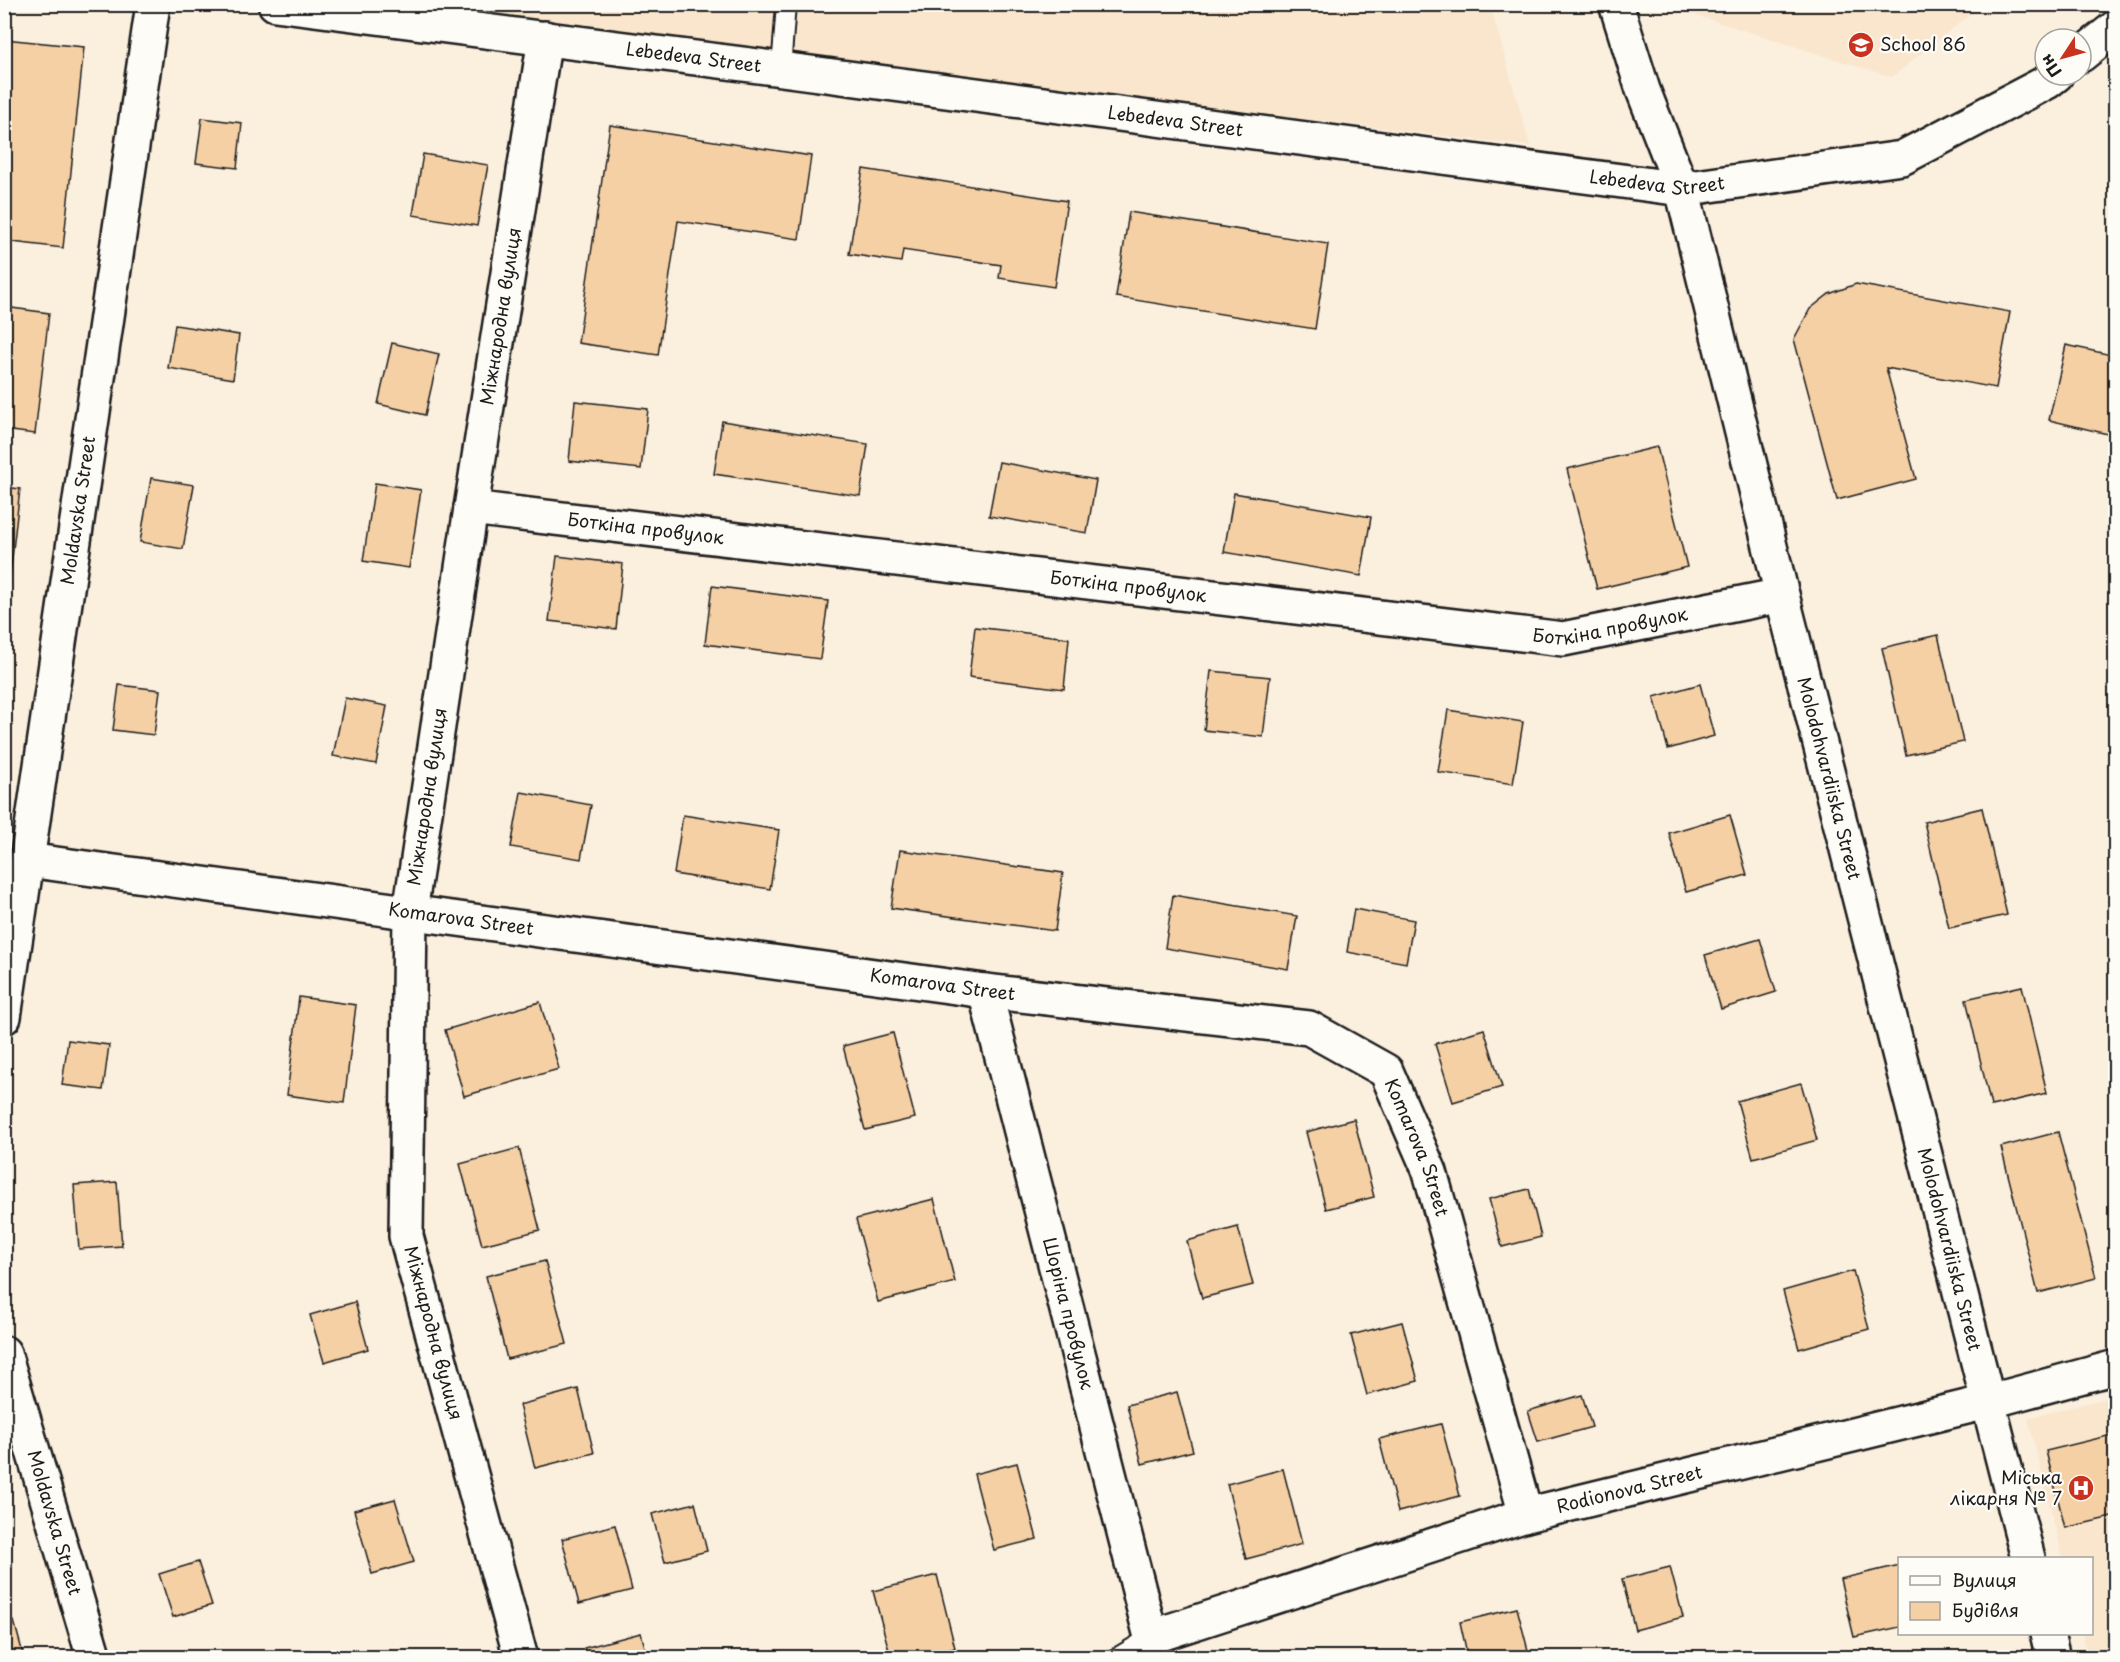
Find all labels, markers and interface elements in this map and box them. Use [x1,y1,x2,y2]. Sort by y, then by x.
north arrow [2033,27,2093,87]
school or university icon: School 86 [1846,30,1876,60]
place label: School 86 [1880,30,1966,57]
street label: Lebedeva Street [625,34,763,78]
text: Пн [2034,50,2067,83]
street label: Lebedeva Street [1106,98,1245,142]
street label: Lebedeva Street [1588,162,1726,201]
street label: Міжнародна вулиця [472,225,527,407]
street label: Moldavska Street [53,434,101,586]
street label: Боткіна провулок [566,505,726,550]
street label: Боткіна провулок [1049,563,1208,608]
street label: Боткіна провулок [1531,599,1690,651]
street label: Molodohvardiiska Street [1791,674,1869,883]
street label: Міжнародна вулиця [399,706,453,887]
street label: Komarova Street [387,895,535,941]
street label: Komarova Street [868,960,1017,1006]
street label: Komarova Street [1379,1074,1457,1219]
street label: Molodohvardiiska Street [1912,1145,1990,1354]
street label: Шоріна провулок [1037,1234,1102,1392]
street label: Міжнародна вулиця [398,1242,471,1423]
street label: Moldavska Street [21,1447,90,1598]
street label: Rodionova Street [1554,1457,1705,1519]
place label: Міська лікарня № 7 [1950,1463,2063,1511]
hospital icon: Міська лікарня № 7 [2066,1473,2096,1503]
legend [1898,1557,2093,1635]
text: Вулиця [1952,1566,2017,1593]
text: Будівля [1952,1596,2019,1623]

